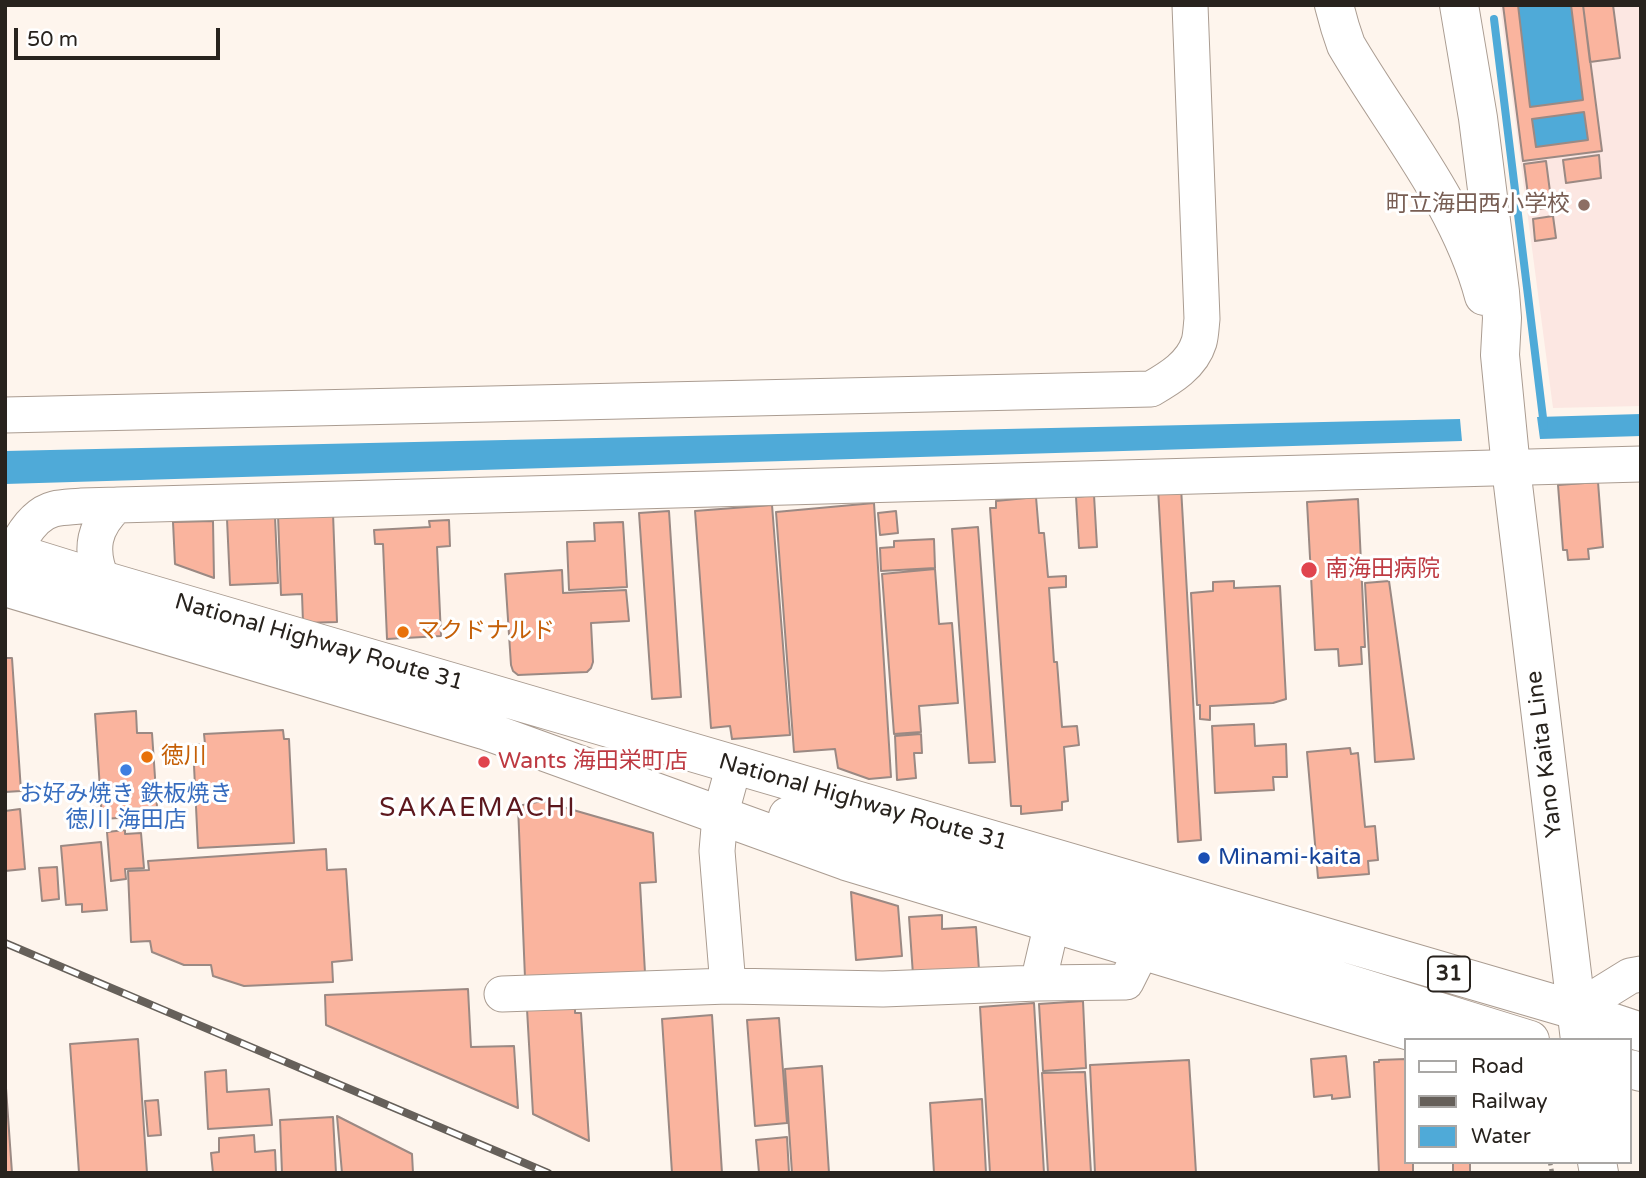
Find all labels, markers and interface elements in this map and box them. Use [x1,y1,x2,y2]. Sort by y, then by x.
scale bar [18,14,224,58]
text: 50 m [27,27,78,52]
place label: 町立海田西小学校 [1386,191,1570,219]
marker: 町立海田西小学校 [1576,197,1592,213]
place label: 南海田病院 [1325,556,1440,584]
marker: 南海田病院 [1299,560,1319,580]
street label: National Highway Route 31 [171,588,467,698]
place label: マクドナルド [417,618,555,646]
marker: マクドナルド [395,624,411,640]
street label: Yano Kaita Line [1521,669,1569,839]
place label: 徳川 [161,743,207,771]
place label: Wants 海田栄町店 [498,748,688,776]
street label: National Highway Route 31 [715,748,1011,858]
marker: 徳川 [139,749,155,765]
marker: Wants 海田栄町店 [476,754,492,770]
marker: お好み焼き 鉄板焼き 徳川 海田店 [118,762,134,778]
place label: お好み焼き 鉄板焼き 徳川 海田店 [20,781,232,835]
district label: SAKAEMACHI [380,793,576,825]
place label: Minami-kaita [1218,844,1362,872]
marker: Minami-kaita [1196,850,1212,866]
road number: 31 [1428,956,1470,992]
legend [1404,1038,1632,1164]
text: Road [1471,1054,1524,1079]
text: Railway [1471,1089,1548,1114]
text: Water [1471,1124,1531,1149]

